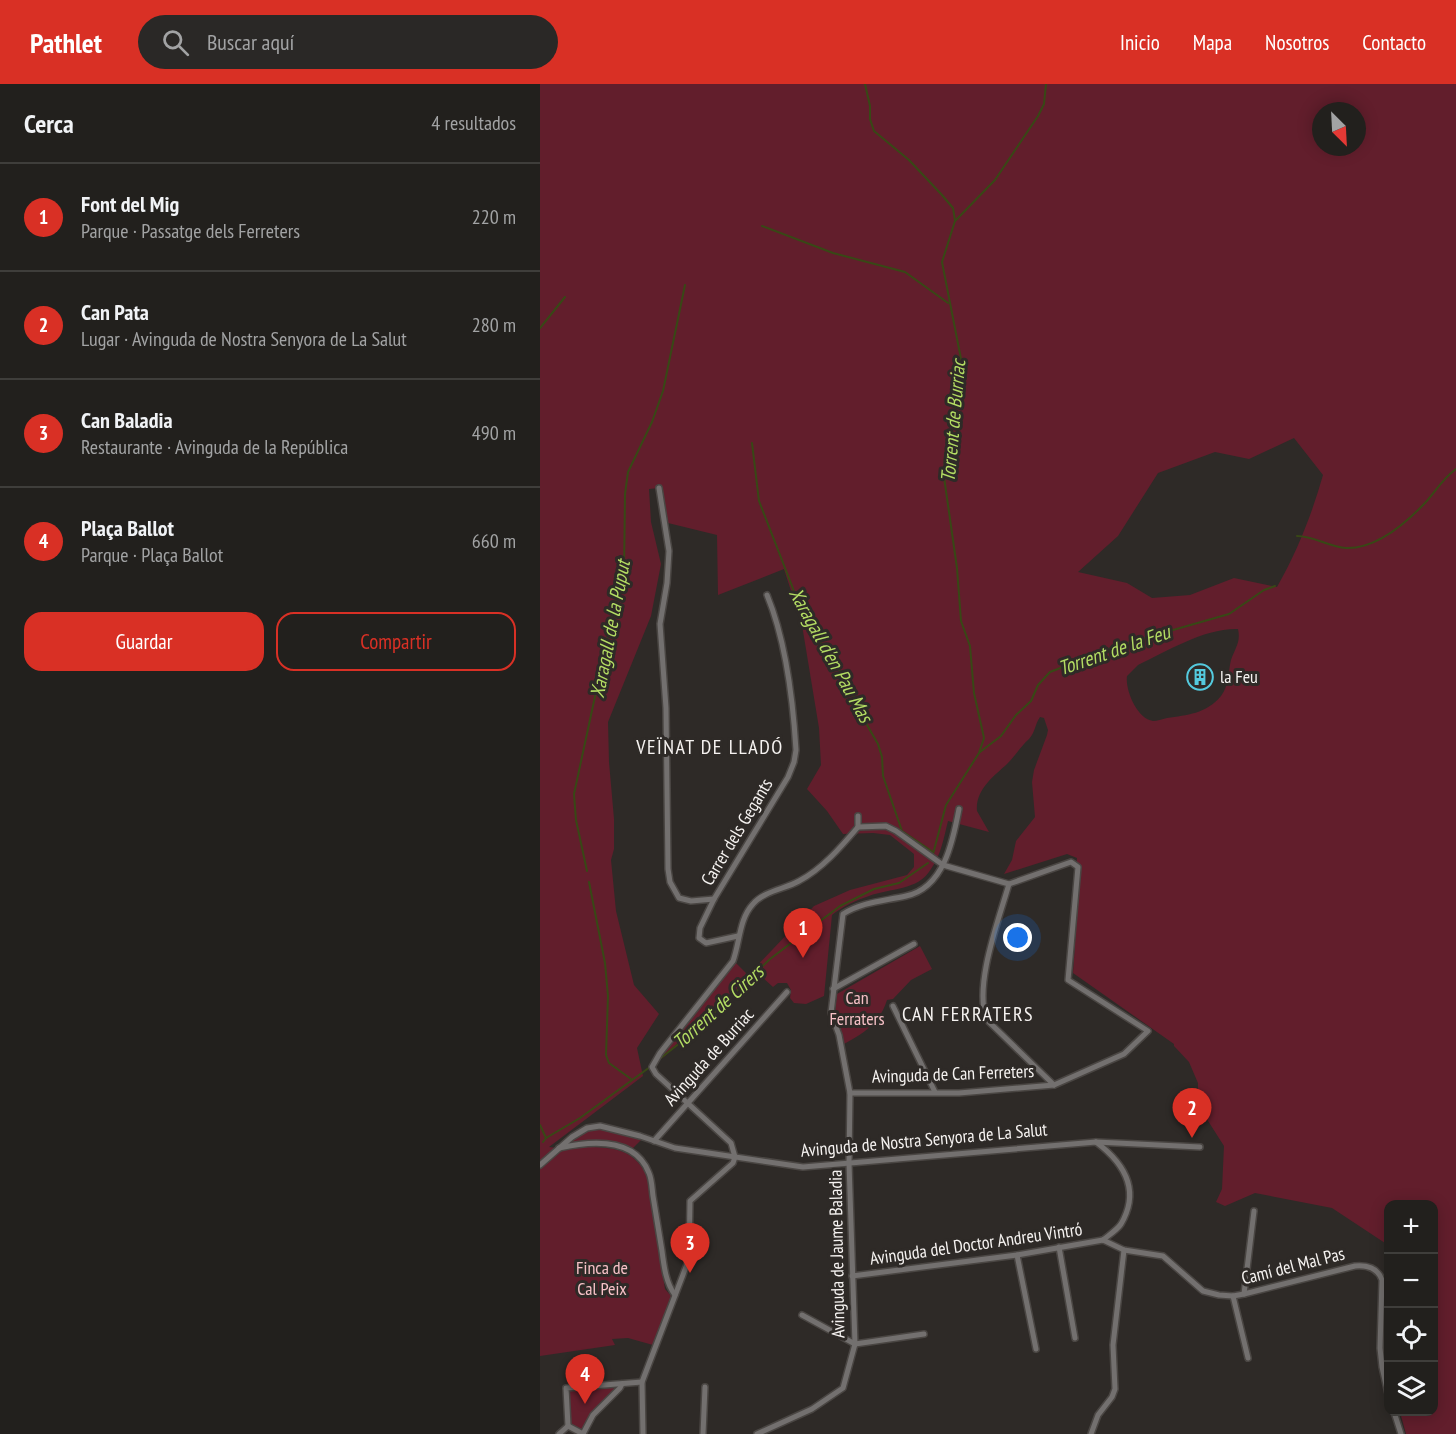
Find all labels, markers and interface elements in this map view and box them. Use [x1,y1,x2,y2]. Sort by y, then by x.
search box [138,15,558,69]
text: Pathlet [30,24,102,61]
icon: search [159,26,192,59]
text: Buscar aquí [207,28,294,56]
text: Inicio [1120,29,1160,56]
text: Mapa [1193,29,1232,56]
text: Nosotros [1265,29,1329,56]
text: Contacto [1362,29,1426,56]
north arrow [1312,102,1366,156]
text: Cerca [24,107,74,140]
text: 4 resultados [431,110,516,136]
text: Font del Mig [81,190,179,218]
text: 1 [39,204,48,230]
text: 220 m [472,204,516,230]
text: Parque · Passatge dels Ferreters [81,218,300,244]
text: Can Pata [81,298,149,326]
text: 2 [39,312,48,338]
text: 280 m [472,312,516,338]
text: Lugar · Avinguda de Nostra Senyora de La Salut [81,326,407,352]
water label: Torrent de Burriac [935,357,971,483]
text: Can Baladia [81,406,172,434]
text: 3 [39,420,48,446]
text: 490 m [472,420,516,446]
text: Restaurante · Avinguda de la República [81,434,348,460]
text: Plaça Ballot [81,514,174,542]
text: 4 [39,528,48,554]
text: 660 m [472,528,516,554]
text: Parque · Plaça Ballot [81,542,223,568]
water label: Xaragall de la Puput [584,556,637,700]
water label: Xaragall d'en Pau Mas [783,583,880,729]
button: Guardar [24,612,264,671]
button: Compartir [276,612,516,671]
water label: Torrent de la Feu [1055,618,1175,681]
building icon: la Feu [1185,662,1215,692]
place label: la Feu [1220,665,1258,688]
district label: VEÏNAT DE LLADÓ [635,734,784,760]
street label: Carrer dels Gegants [696,774,777,889]
pin: 1 [784,908,822,958]
your location [1003,923,1032,952]
water label: Torrent de Cirers [667,958,771,1055]
park label: Can Ferraters [829,986,885,1030]
district label: CAN FERRATERS [902,1001,1034,1027]
street label: Avinguda de Burriac [659,1003,759,1110]
street label: Avinguda de Can Ferreters [871,1059,1035,1088]
pin: 2 [1172,1088,1212,1138]
street label: Avinguda de Nostra Senyora de La Salut [800,1117,1048,1162]
street label: Avinguda de Jaume Baladia [824,1170,849,1338]
map controls [1384,1200,1438,1416]
button: + [1384,1200,1438,1254]
street label: Avinguda del Doctor Andreu Vintró [868,1217,1084,1270]
pin: 3 [670,1224,710,1273]
street label: Camí del Mal Pas [1239,1242,1347,1289]
button: − [1384,1254,1438,1308]
park label: Finca de Cal Peix [576,1256,628,1300]
button: locate [1384,1308,1438,1362]
pin: 4 [566,1354,604,1404]
button: layers [1384,1362,1438,1416]

